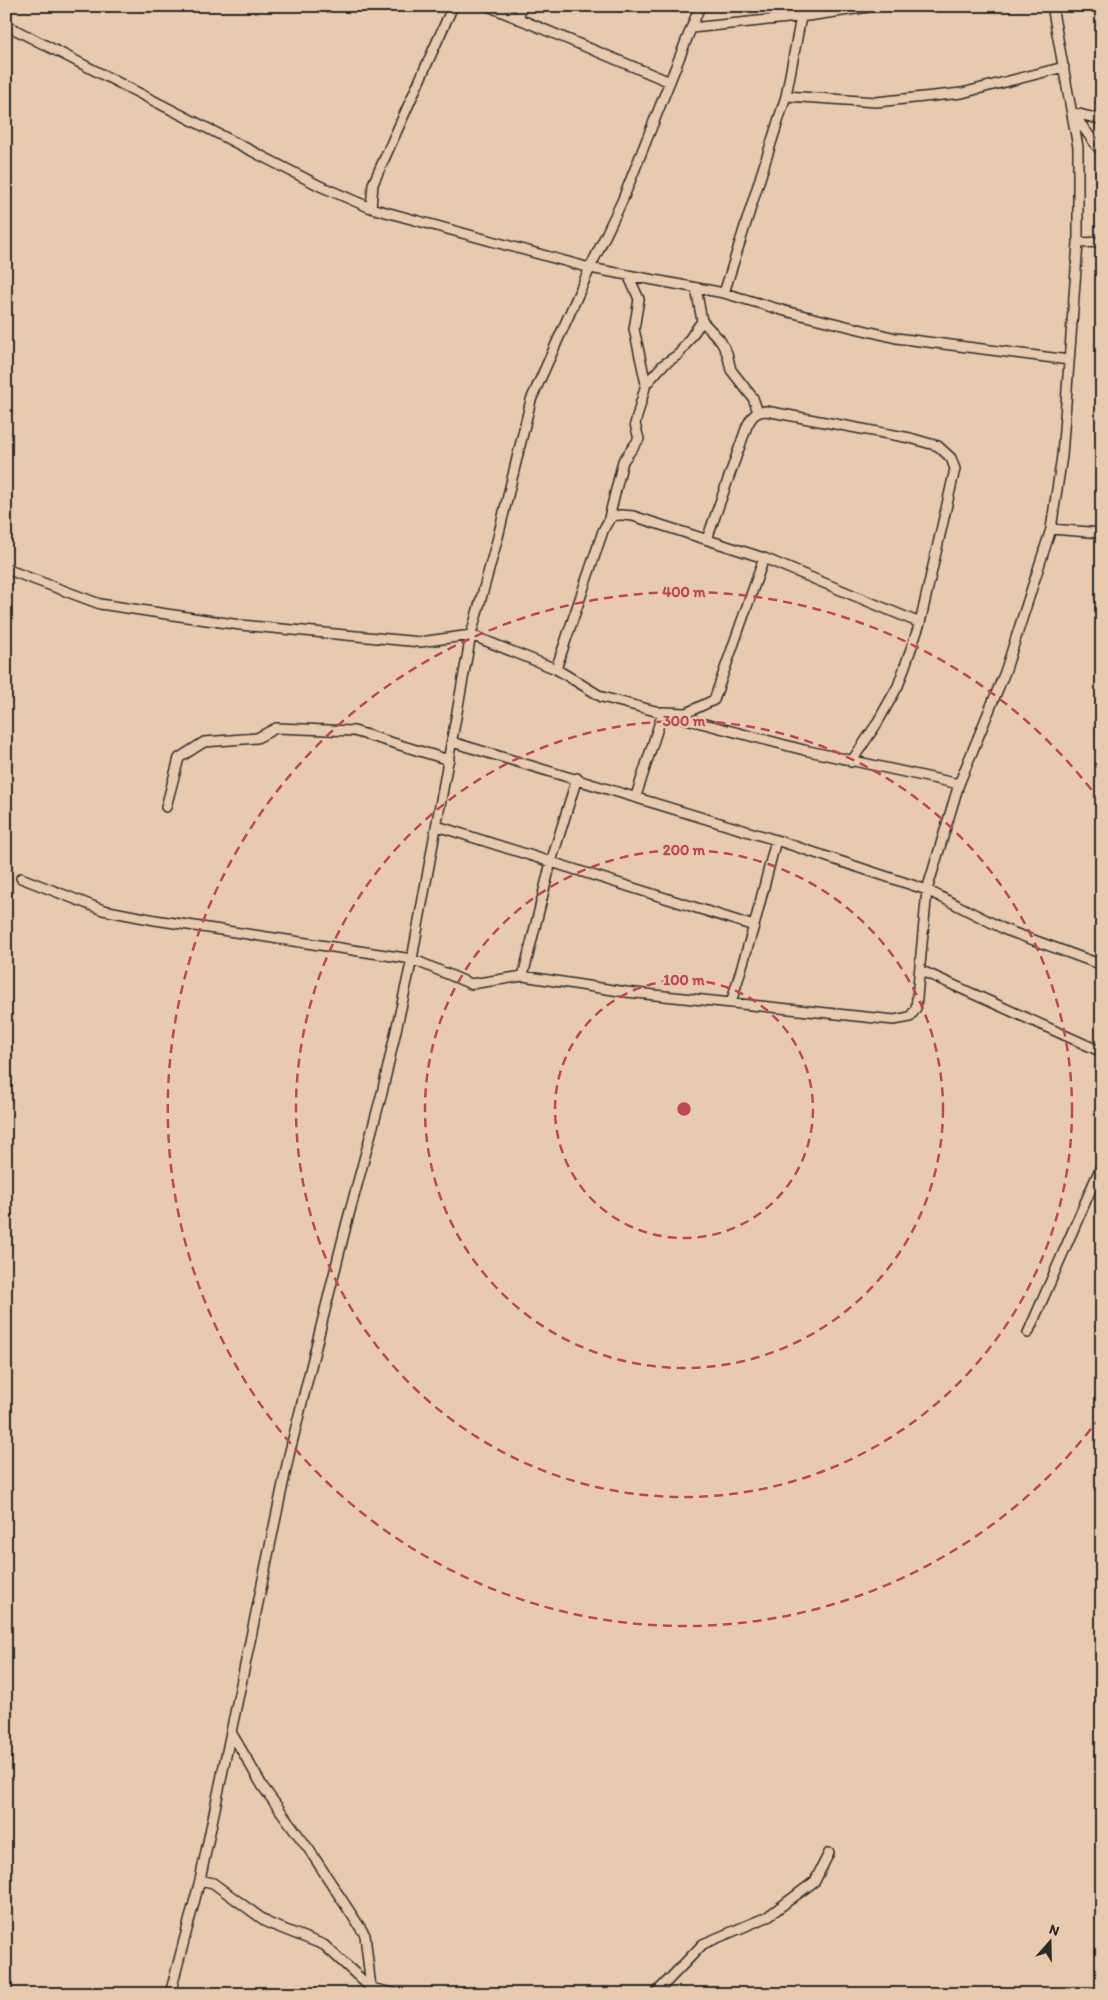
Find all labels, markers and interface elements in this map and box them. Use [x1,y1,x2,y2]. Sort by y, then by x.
text: 400 m [662,583,706,601]
text: 300 m [663,712,706,730]
text: 200 m [663,841,706,859]
text: 100 m [663,971,705,989]
centre of rings [675,1100,693,1118]
north arrow [1026,1918,1076,1968]
text: N [1047,1921,1062,1940]

